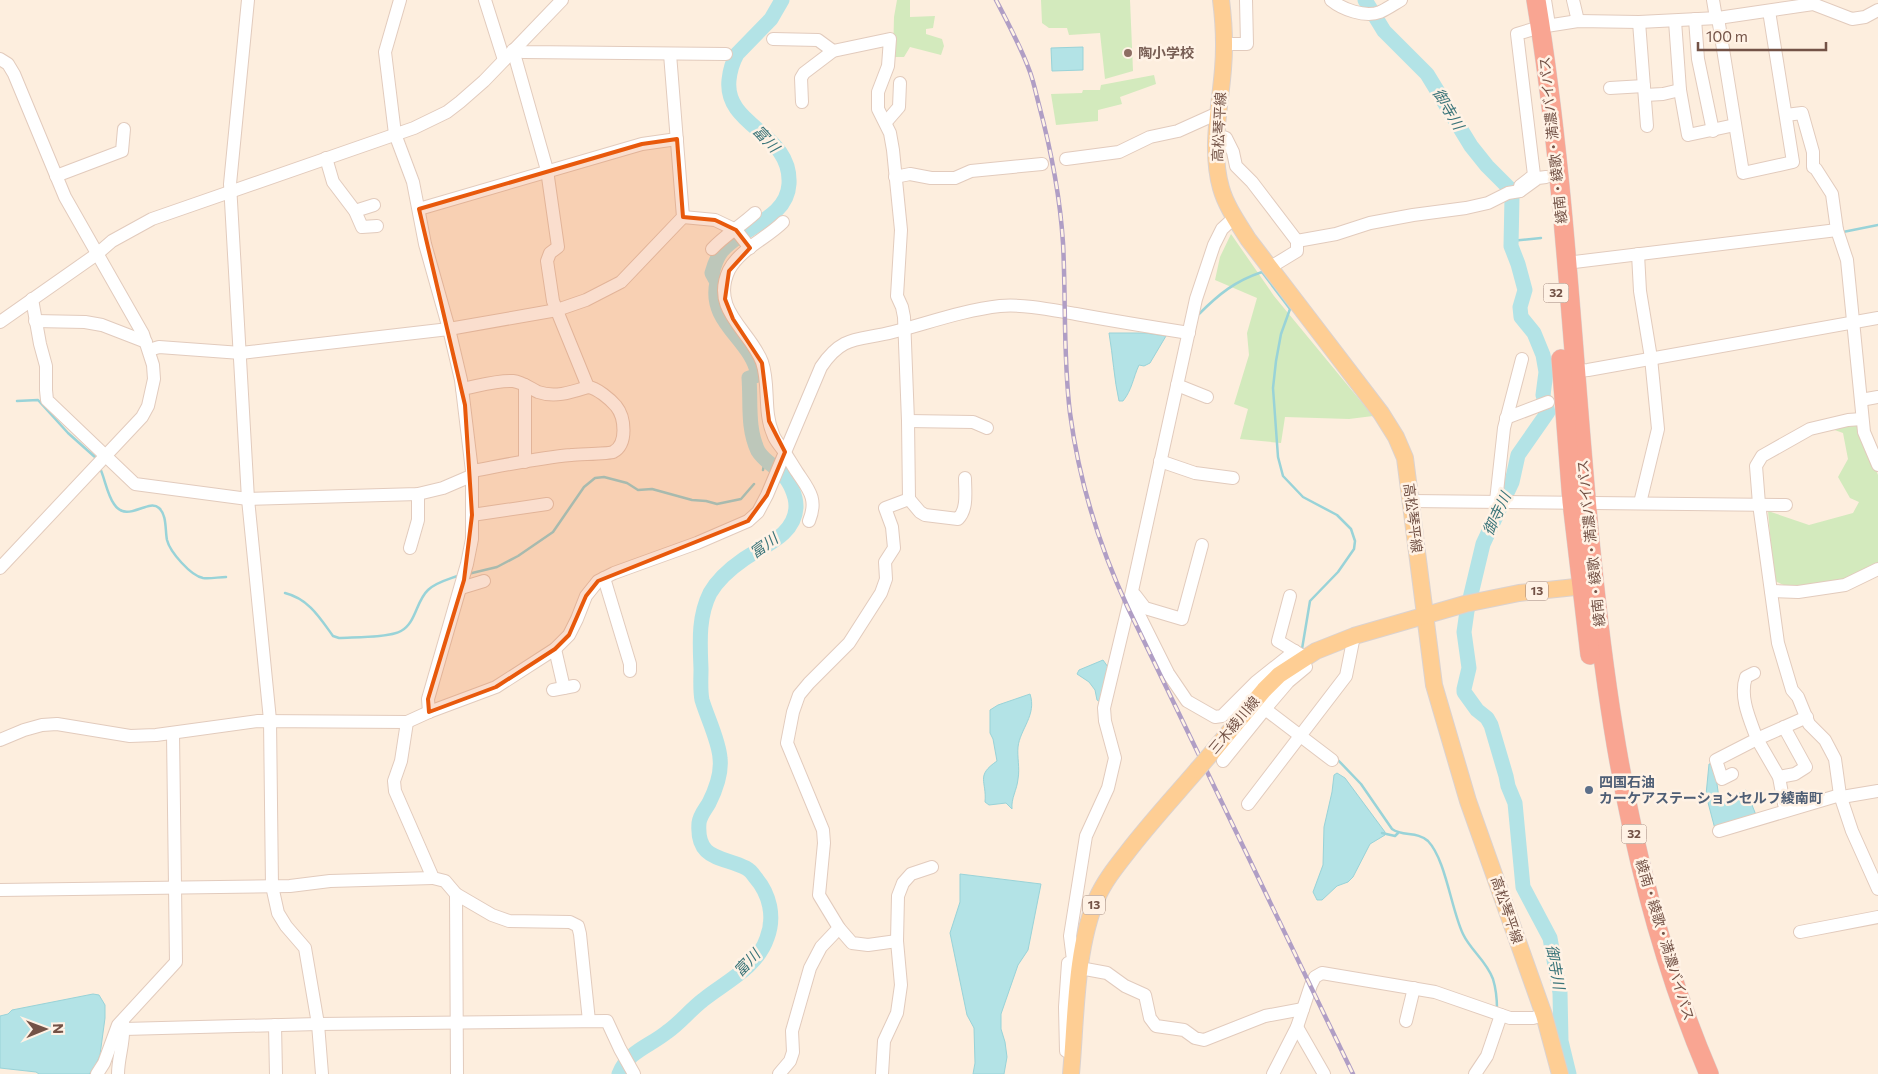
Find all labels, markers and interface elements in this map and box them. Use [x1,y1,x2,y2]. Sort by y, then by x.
scale bar [1698,20,1826,52]
text: 100 m [1706,27,1748,45]
place label: 陶小学校 [1138,44,1194,61]
marker: 陶小学校 [1122,47,1134,59]
street label: 綾南・綾歌・満濃バイパス [1535,56,1570,224]
water label: 御寺川 [1430,85,1469,134]
street label: 高松琴平線 [1208,92,1229,162]
water label: 富川 [750,121,785,157]
road number: 32 [1544,284,1568,302]
street label: 綾南・綾歌・満濃バイパス [1573,459,1608,627]
street label: 高松琴平線 [1401,482,1426,554]
water label: 御寺川 [1478,488,1515,538]
water label: 富川 [746,528,782,561]
road number: 13 [1526,582,1548,600]
street label: 三木綾川線 [1205,692,1263,757]
place label: 四国石油 カーケアステーションセルフ綾南町 [1599,773,1823,806]
marker: 四国石油 カーケアステーションセルフ綾南町 [1583,784,1595,796]
road number: 32 [1622,824,1646,844]
street label: 綾南・綾歌・満濃バイパス [1633,857,1698,1023]
street label: 高松琴平線 [1488,874,1527,946]
road number: 13 [1083,896,1105,914]
water label: 御寺川 [1543,943,1569,993]
water label: 富川 [729,944,764,979]
north arrow [20,1004,70,1054]
text: N [50,1023,67,1034]

